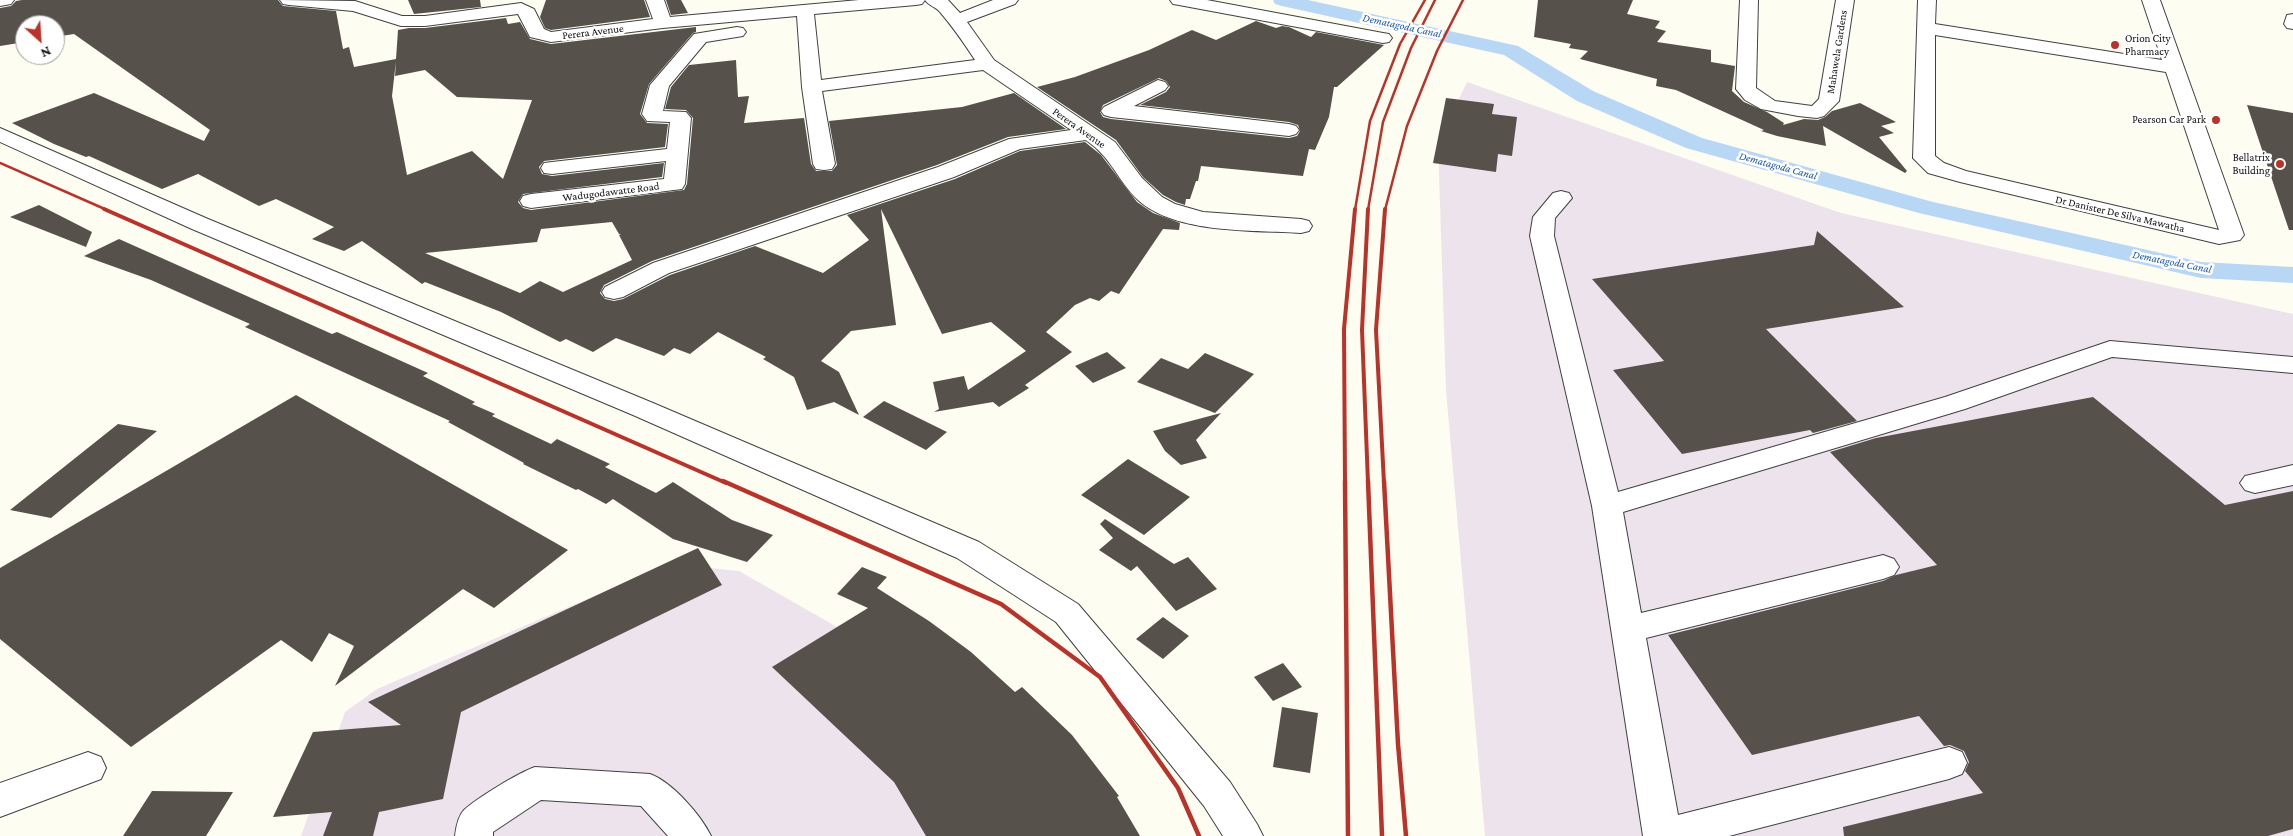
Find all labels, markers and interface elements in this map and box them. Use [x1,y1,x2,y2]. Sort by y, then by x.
street label: Mahawela Gardens [1824,9,1850,95]
water label: Dematagoda Canal [1361,11,1443,41]
north arrow [15,15,65,65]
street label: Perera Avenue [561,22,625,42]
place label: Orion City Pharmacy [2125,32,2171,58]
marker: Orion City Pharmacy [2109,39,2121,51]
text: N [38,43,54,62]
street label: Perera Avenue [1050,105,1108,151]
place label: Pearson Car Park [2132,113,2206,127]
marker: Pearson Car Park [2210,114,2222,126]
water label: Dematagoda Canal [1738,149,1818,183]
place label: Bellatrix Building [2232,151,2270,177]
marker: Bellatrix Building [2274,158,2286,170]
street label: Wadugodawatte Road [562,180,660,204]
street label: Dr Danister De Silva Mawatha [2054,193,2186,235]
water label: Dematagoda Canal [2131,248,2213,276]

